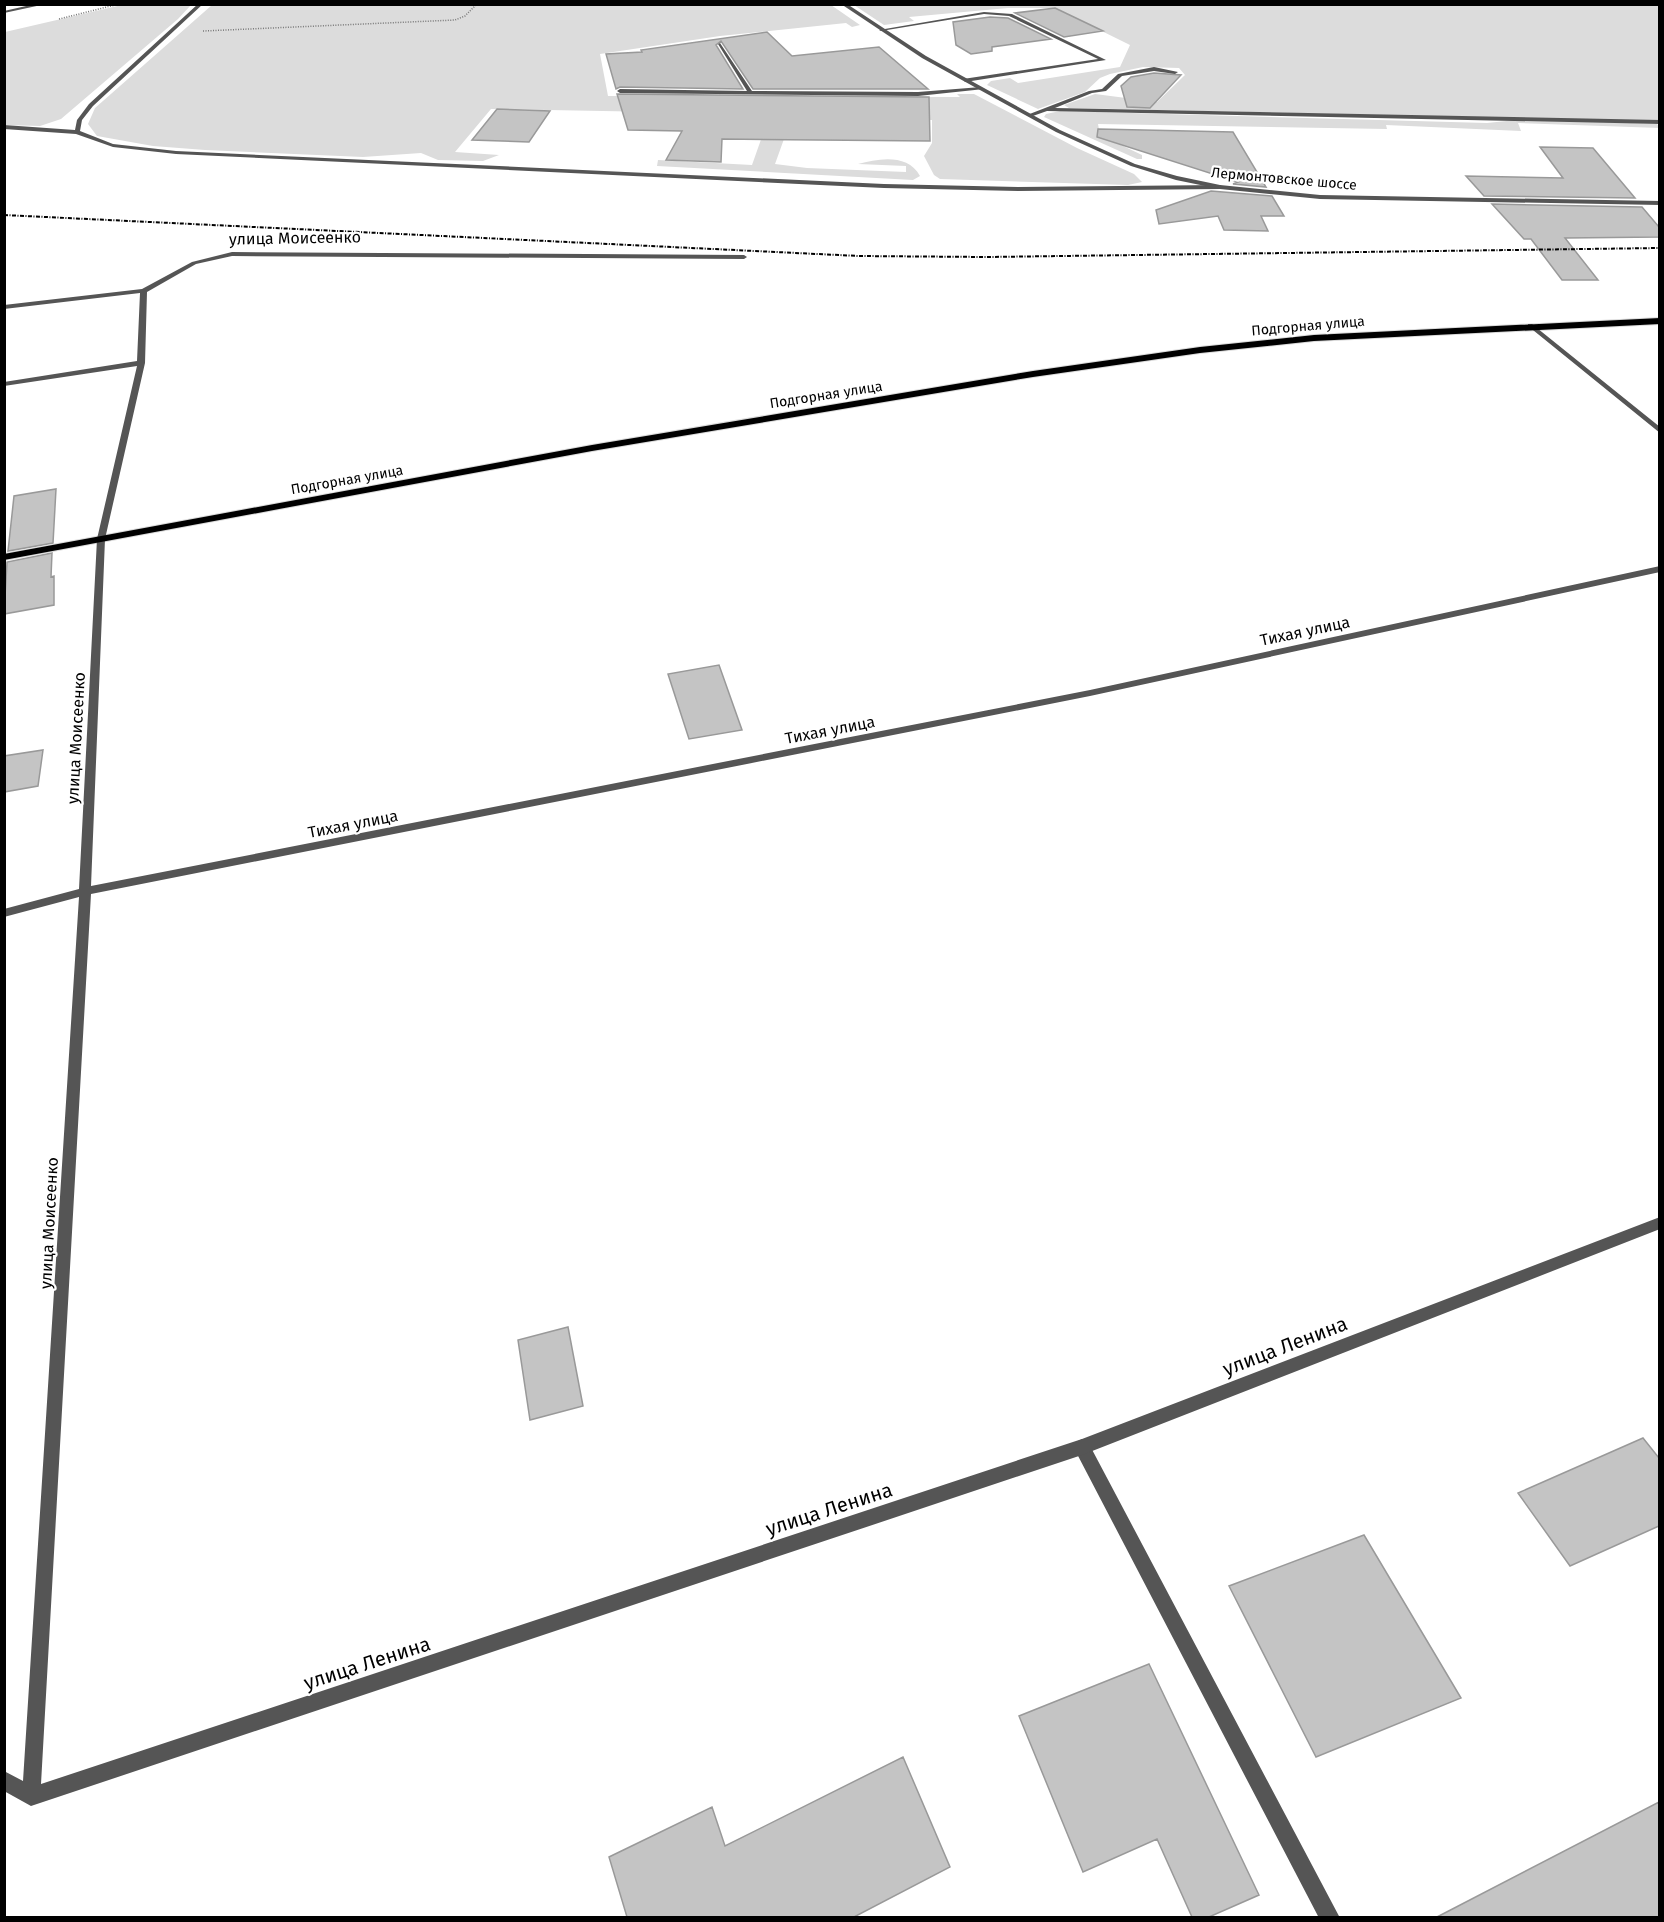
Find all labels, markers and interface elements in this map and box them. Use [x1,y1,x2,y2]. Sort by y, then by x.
street label: Лермонтовское шоссе [1210,164,1358,194]
street label: улица Моисеенко [229,227,361,249]
street label: Подгорная улица [1251,313,1365,339]
street label: Подгорная улица [768,378,884,412]
street label: Подгорная улица [289,462,405,498]
street label: Тихая улица [1258,612,1352,650]
street label: улица Моисеенко [63,672,89,804]
street label: Тихая улица [783,712,877,748]
street label: Тихая улица [306,806,400,842]
street label: улица Моисеенко [36,1157,62,1289]
street label: улица Ленина [1219,1311,1351,1381]
street label: улица Ленина [763,1477,895,1541]
street label: улица Ленина [301,1631,433,1695]

